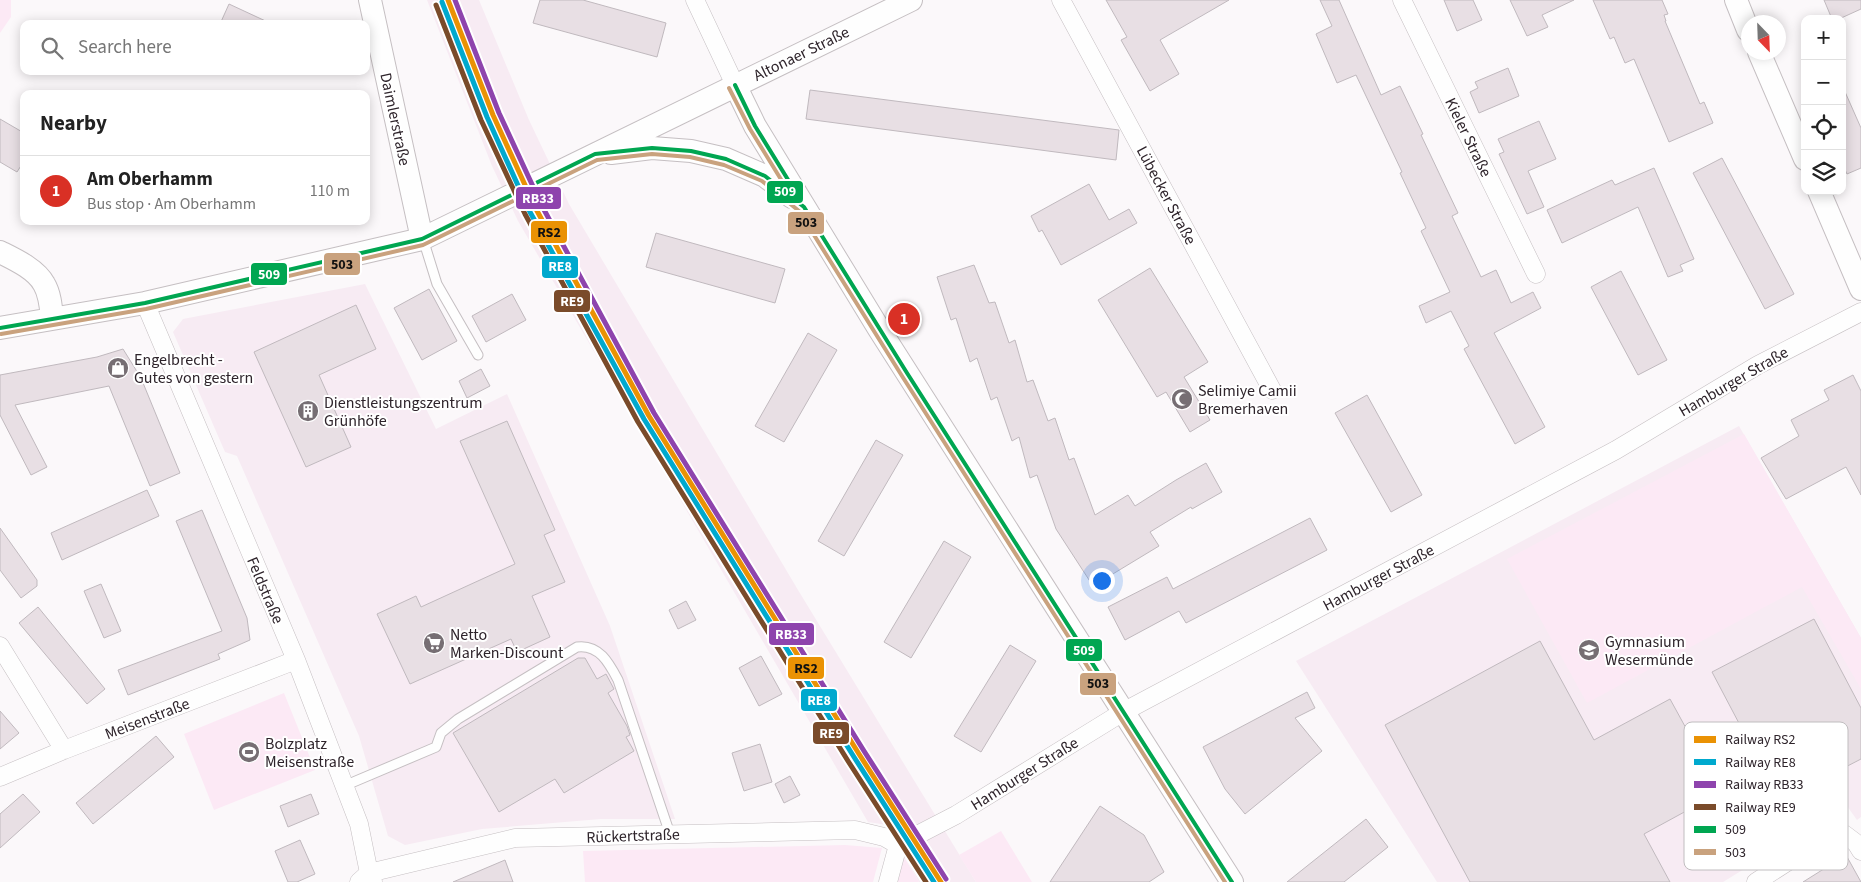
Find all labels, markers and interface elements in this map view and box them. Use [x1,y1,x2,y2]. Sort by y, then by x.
north arrow [1741,15,1786,60]
map controls [1801,15,1846,195]
button: + [1801,15,1846,60]
search box [20,20,370,75]
street label: Altonaer Straße [750,21,853,87]
icon: search [38,34,66,62]
text: Search here [78,34,172,61]
button: − [1801,60,1846,105]
street label: Daimlerstraße [374,71,416,168]
street label: Kieler Straße [1439,94,1497,181]
button: locate [1801,105,1846,150]
text: Nearby [40,108,107,138]
street label: Lübecker Straße [1131,142,1201,249]
button: layers [1801,150,1846,195]
text: Am Oberhamm [87,166,213,193]
text: 1 [52,180,60,202]
text: 110 m [310,180,350,202]
line badge: 509 [766,180,804,204]
text: 509 [774,182,796,202]
line badge: RB33 [515,186,562,210]
text: RB33 [522,189,554,209]
text: Bus stop · Am Oberhamm [87,193,256,215]
line badge: 503 [787,211,825,235]
text: 503 [795,213,817,233]
line badge: RS2 [530,220,568,244]
text: RS2 [537,223,561,243]
line badge: 503 [323,252,361,276]
text: 503 [331,255,353,275]
line badge: RE8 [541,255,579,279]
text: RE8 [548,257,572,277]
line badge: 509 [250,262,288,286]
text: 509 [258,265,280,285]
line badge: RE9 [553,289,591,313]
text: RE9 [560,292,584,312]
pin: 1 [888,300,920,338]
street label: Hamburger Straße [1675,342,1792,422]
place label: Engelbrecht - Gutes von gestern [134,349,253,389]
shop icon: Engelbrecht - Gutes von gestern [106,356,130,380]
place label: Selimiye Camii Bremerhaven [1198,380,1297,420]
mosque icon: Selimiye Camii Bremerhaven [1170,387,1194,411]
place label: Dienstleistungszentrum Grünhöfe [324,392,482,432]
building icon: Dienstleistungszentrum Grünhöfe [296,399,320,423]
street label: Hamburger Straße [1319,539,1438,617]
street label: Feldstraße [241,554,289,627]
your location [1089,568,1115,594]
line badge: RB33 [768,622,815,646]
place label: Netto Marken-Discount [450,624,564,664]
text: RB33 [775,625,807,645]
supermarket icon: Netto Marken-Discount [422,631,446,655]
place label: Gymnasium Wesermünde [1605,631,1693,671]
line badge: 509 [1065,638,1103,662]
school or university icon: Gymnasium Wesermünde [1577,638,1601,662]
text: 509 [1073,641,1095,661]
line badge: RS2 [787,656,825,680]
text: RS2 [794,659,818,679]
line badge: 503 [1079,672,1117,696]
text: 503 [1087,674,1109,694]
line badge: RE8 [800,688,838,712]
text: RE8 [807,691,831,711]
street label: Meisenstraße [102,693,193,745]
line badge: RE9 [812,721,850,745]
legend [1684,722,1848,870]
text: RE9 [819,724,843,744]
text: Railway RS2 [1725,730,1796,750]
street label: Hamburger Straße [966,732,1083,816]
place label: Bolzplatz Meisenstraße [265,733,354,773]
sports icon: Bolzplatz Meisenstraße [237,740,261,764]
text: Railway RE8 [1725,753,1796,773]
text: Railway RB33 [1725,775,1803,795]
text: Railway RE9 [1725,798,1796,818]
text: 509 [1725,820,1746,840]
street label: Rückertstraße [586,823,680,849]
text: 503 [1725,843,1746,863]

